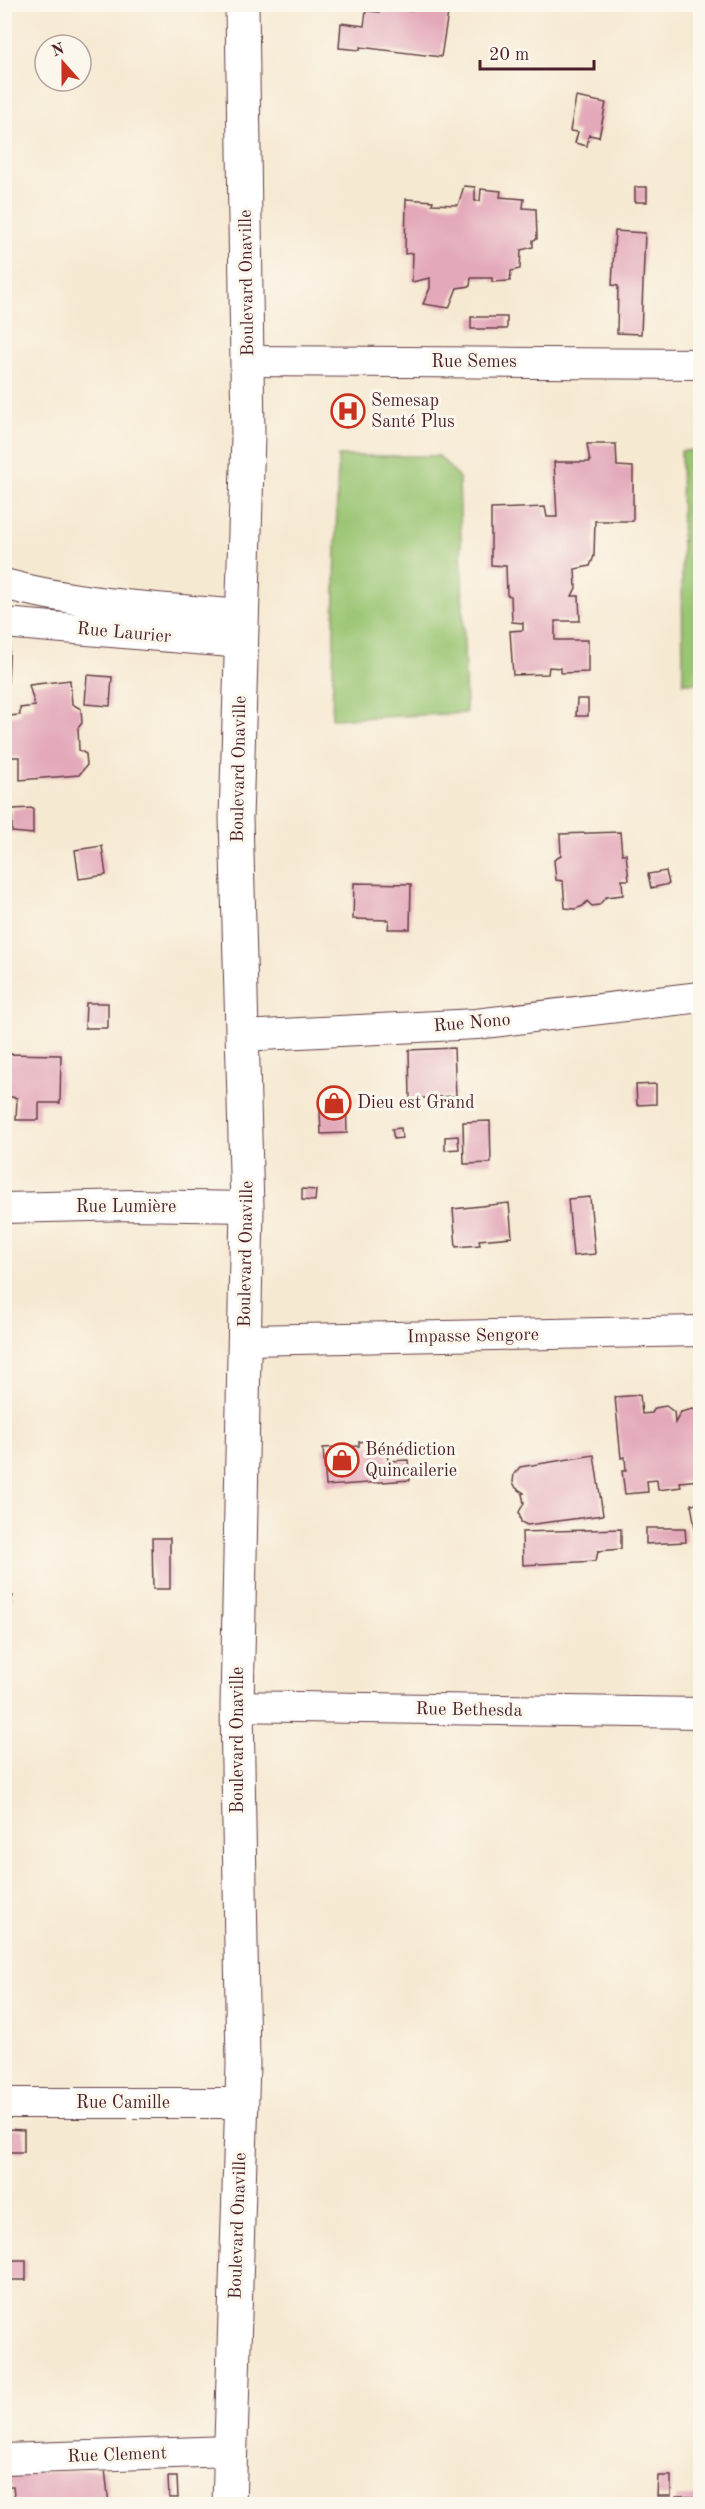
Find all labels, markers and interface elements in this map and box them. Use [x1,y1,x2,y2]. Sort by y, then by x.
north arrow [33,33,93,93]
scale bar [480,33,594,71]
text: N [50,41,68,61]
text: 20 m [489,46,529,64]
street label: Boulevard Onaville [237,209,257,357]
street label: Rue Semes [431,353,517,371]
place label: Semesap Santé Plus [371,392,455,431]
hospital icon: Semesap Santé Plus [330,393,366,429]
street label: Rue Laurier [76,620,172,646]
street label: Boulevard Onaville [229,695,249,843]
street label: Rue Nono [433,1011,511,1035]
shop icon: Dieu est Grand [316,1085,352,1121]
place label: Dieu est Grand [357,1094,475,1112]
street label: Boulevard Onaville [236,1180,256,1328]
street label: Rue Lumière [76,1198,176,1216]
street label: Impasse Sengore [407,1326,539,1346]
place label: Bénédiction Quincailerie [365,1441,457,1480]
shop icon: Bénédiction Quincailerie [324,1442,360,1478]
street label: Boulevard Onaville [229,1667,247,1813]
street label: Rue Bethesda [415,1700,523,1720]
street label: Rue Camille [76,2094,170,2112]
street label: Boulevard Onaville [226,2152,250,2300]
street label: Rue Clement [67,2444,167,2466]

